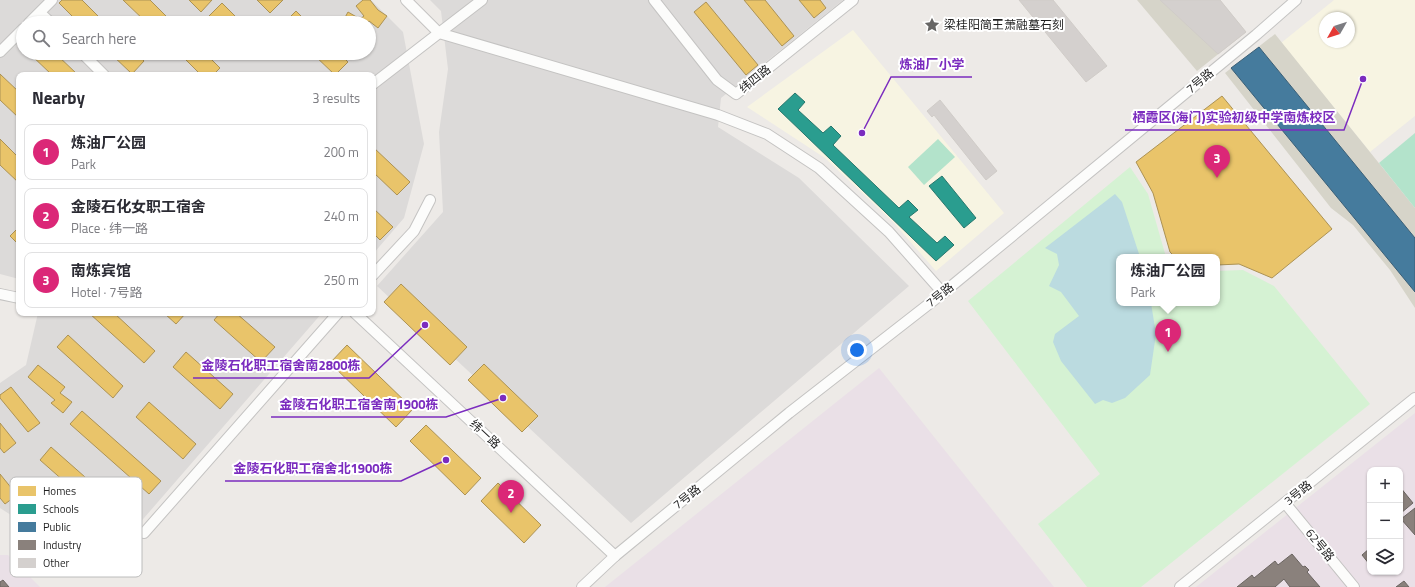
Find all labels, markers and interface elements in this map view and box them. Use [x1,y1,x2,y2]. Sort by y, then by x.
north arrow [1319,12,1355,48]
place label: 梁桂阳简王萧融墓石刻 [944,15,1064,34]
search box [16,16,376,60]
place icon: 梁桂阳简王萧融墓石刻 [923,16,941,34]
icon: search [30,27,52,49]
text: Search here [62,27,136,50]
callout: 炼油厂小学 [891,52,972,77]
text: 炼油厂小学 [899,54,965,74]
street label: 纬四路 [735,60,775,97]
street label: 7号路 [1182,63,1218,98]
text: Nearby [32,85,85,111]
text: 3 results [312,88,360,108]
callout: 栖霞区(海门)实验初级中学南炼校区 [1125,105,1344,130]
text: 栖霞区(海门)实验初级中学南炼校区 [1132,107,1336,127]
text: 炼油厂公园 [71,131,146,154]
text: 1 [42,142,50,162]
text: 200 m [323,142,359,162]
pin: 3 [1204,145,1230,178]
text: Park [71,154,96,174]
text: 金陵石化女职工宿舍 [71,195,206,218]
text: 2 [42,206,50,226]
text: 240 m [323,206,359,226]
text: Place · 纬一路 [71,218,148,238]
popup [1116,254,1220,306]
text: 南炼宾馆 [71,259,131,282]
text: 炼油厂公园 [1130,259,1206,282]
text: 3 [42,270,50,290]
text: 250 m [323,270,359,290]
street label: 7号路 [922,278,958,312]
text: Hotel · 7号路 [71,282,142,302]
text: Park [1130,282,1155,302]
pin: 1 [1155,319,1181,352]
your location [847,340,867,360]
callout: 金陵石化职工宿舍南2800栋 [193,353,369,378]
text: 金陵石化职工宿舍南2800栋 [201,355,361,375]
callout: 金陵石化职工宿舍南1900栋 [271,392,446,417]
text: 金陵石化职工宿舍南1900栋 [279,394,439,414]
street label: 纬一路 [466,414,505,453]
callout: 金陵石化职工宿舍北1900栋 [225,456,401,481]
text: 金陵石化职工宿舍北1900栋 [233,458,393,478]
map controls [1367,467,1403,575]
button: + [1367,467,1403,503]
street label: 3号路 [1280,476,1316,510]
legend [10,477,142,577]
pin: 2 [498,480,524,513]
street label: 7号路 [669,480,705,514]
text: Homes [43,483,76,499]
text: Schools [43,501,79,517]
button: − [1367,503,1403,539]
text: Public [43,519,71,535]
street label: 62号路 [1301,524,1340,565]
text: Industry [43,537,82,553]
button: layers [1367,539,1403,575]
text: Other [43,555,70,571]

